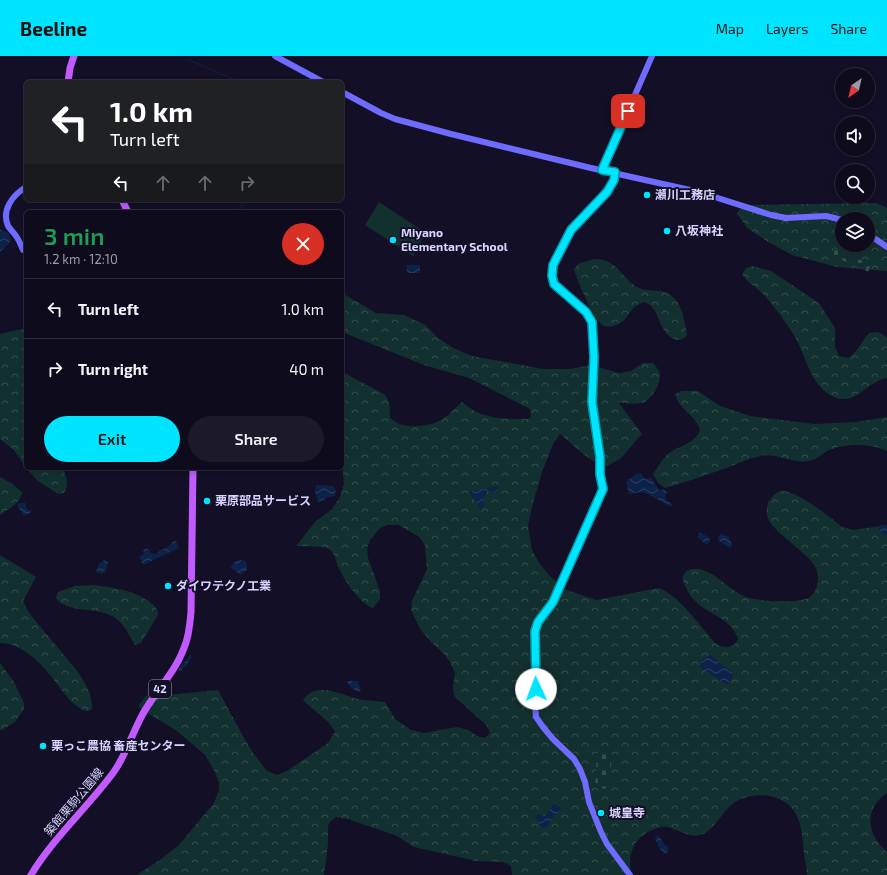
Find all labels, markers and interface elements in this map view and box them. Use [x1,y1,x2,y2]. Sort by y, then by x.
text: Beeline [20,17,87,40]
text: Map [716,20,744,37]
text: Layers [766,20,808,37]
text: Share [830,20,867,37]
north arrow [835,68,875,108]
map controls [835,68,875,252]
text: 1.0 km [110,94,193,128]
pin [611,94,645,128]
icon: left [44,96,96,148]
icon: arrive [617,100,639,122]
button: sound [835,116,875,156]
text: Turn left [110,128,180,150]
button: search [835,164,875,204]
icon: left [110,172,132,194]
icon: ahead [152,172,174,194]
icon: ahead [194,172,216,194]
icon: right [236,172,258,194]
place label: 瀬川工務店 [655,187,715,201]
marker: 瀬川工務店 [642,190,652,200]
button: layers [835,212,875,252]
text: 3 min [44,221,104,250]
button: close [282,223,324,265]
place label: 八坂神社 [675,223,723,237]
place label: Miyano Elementary School [401,225,508,254]
marker: 八坂神社 [662,226,672,236]
marker: Miyano Elementary School [388,235,398,245]
text: 1.2 km · 12:10 [44,251,118,267]
icon: left [44,298,66,320]
text: Turn left [78,300,139,318]
text: 1.0 km [281,300,324,318]
icon: right [44,358,66,380]
text: Turn right [78,360,148,378]
text: 40 m [289,360,324,378]
button: Exit [44,416,180,462]
button: Share [188,416,324,462]
place label: 栗原部品サービス [215,493,311,507]
marker: 栗原部品サービス [202,496,212,506]
place label: ダイワテクノ工業 [176,578,271,592]
marker: ダイワテクノ工業 [163,581,173,591]
position arrow [515,668,557,710]
road number: 42 [149,680,171,698]
place label: 栗っこ農協 畜産センター [51,738,186,752]
marker: 栗っこ農協 畜産センター [38,741,48,751]
street label: 築館栗駒公園線 [41,765,106,838]
place label: 城皇寺 [609,805,645,819]
marker: 城皇寺 [596,808,606,818]

